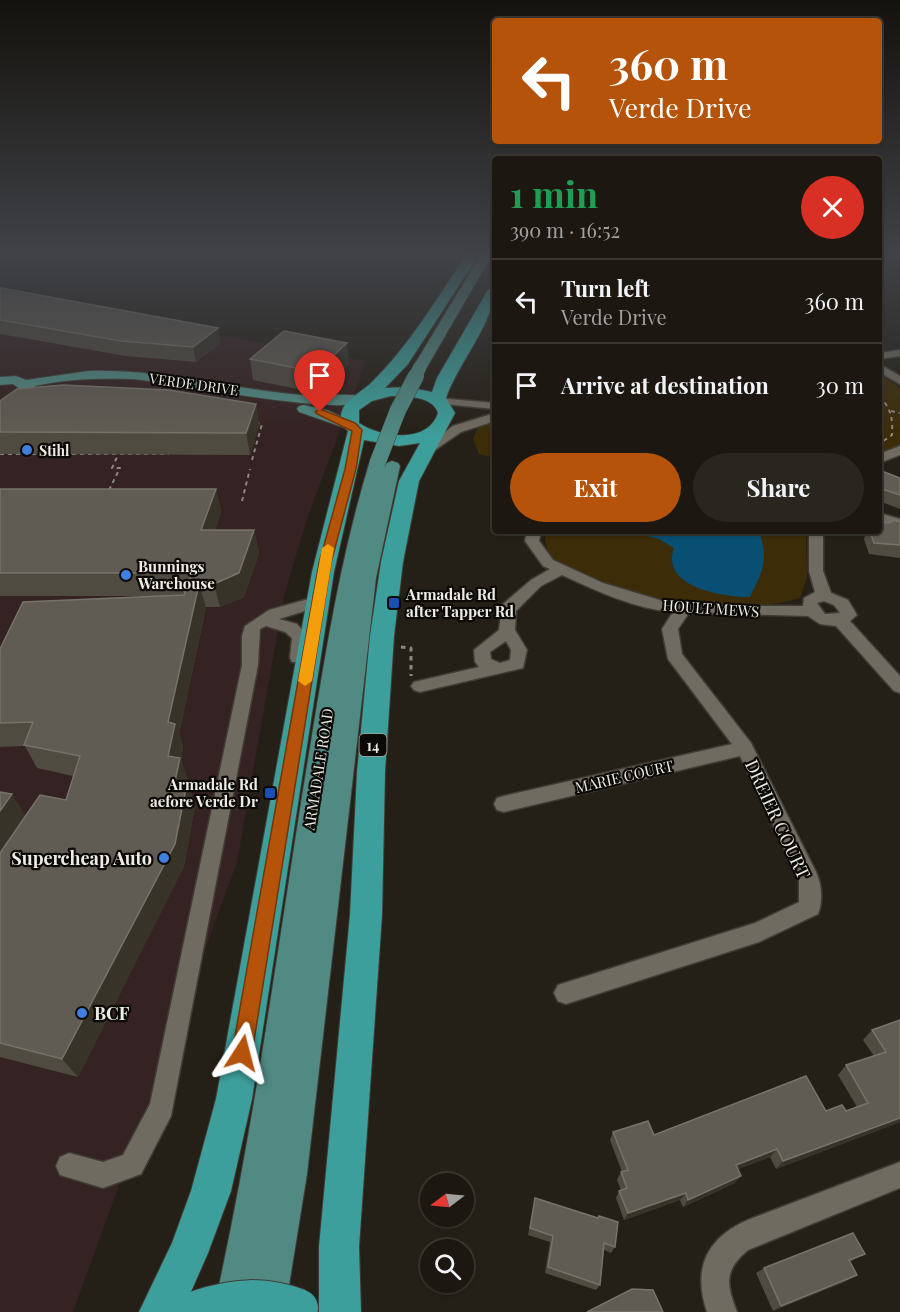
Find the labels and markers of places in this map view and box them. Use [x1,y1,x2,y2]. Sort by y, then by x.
pin [294,350,345,412]
place label: Stihl [39,441,70,460]
marker: Stihl [20,443,34,457]
place label: Bunnings Warehouse [137,556,215,593]
marker: Bunnings Warehouse [119,568,133,582]
place label: Armadale Rd after Tapper Rd [405,584,514,621]
marker: Armadale Rd after Tapper Rd [387,596,401,610]
place label: Armadale Rd aefore Verde Dr [150,774,258,811]
marker: Armadale Rd aefore Verde Dr [263,786,277,800]
place label: Supercheap Auto [11,846,152,870]
marker: Supercheap Auto [157,851,171,865]
place label: BCF [94,1001,130,1025]
marker: BCF [75,1006,89,1020]

